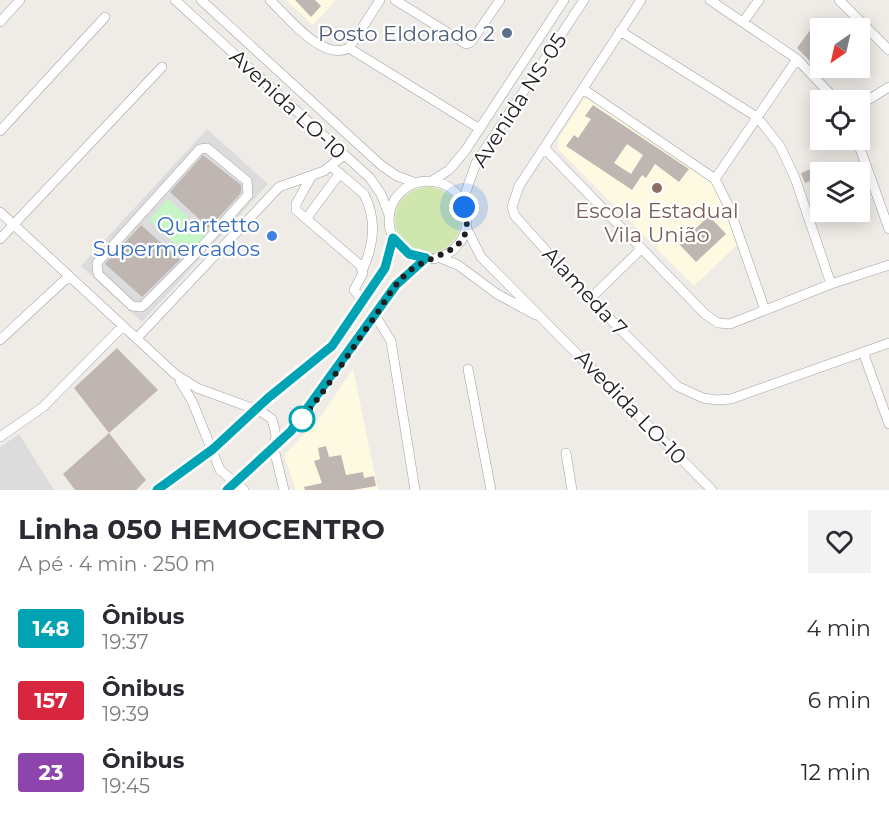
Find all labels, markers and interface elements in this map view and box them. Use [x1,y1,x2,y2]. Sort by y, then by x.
north arrow [810,18,870,78]
map controls [810,18,870,222]
place label: Posto Eldorado 2 [318,21,495,46]
marker: Posto Eldorado 2 [500,26,514,40]
street label: Avenida NS-05 [466,28,572,172]
street label: Avenida LO-10 [225,44,351,164]
button: locate [810,90,870,150]
button: layers [810,162,870,222]
marker: Escola Estadual Vila União [650,181,664,195]
your location [449,192,479,222]
place label: Escola Estadual Vila União [575,198,739,247]
place label: Quartetto Supermercados [93,212,260,261]
marker: Quartetto Supermercados [265,229,279,243]
street label: Alameda 7 [537,241,633,341]
street label: Avedida LO-10 [570,345,692,469]
unlabelled marker [289,406,315,432]
button: heart [808,510,871,573]
text: Linha 050 HEMOCENTRO [18,512,385,546]
text: A pé · 4 min · 250 m [18,552,215,576]
text: Ônibus [102,603,184,630]
text: 4 min [807,615,871,642]
text: 148 [33,616,69,641]
text: 19:37 [102,630,148,654]
text: Ônibus [102,675,184,702]
text: 6 min [808,687,871,714]
text: 157 [34,688,68,713]
text: 19:39 [102,702,149,726]
text: Ônibus [102,747,184,774]
text: 12 min [801,759,871,786]
text: 23 [39,760,63,785]
text: 19:45 [102,774,150,798]

